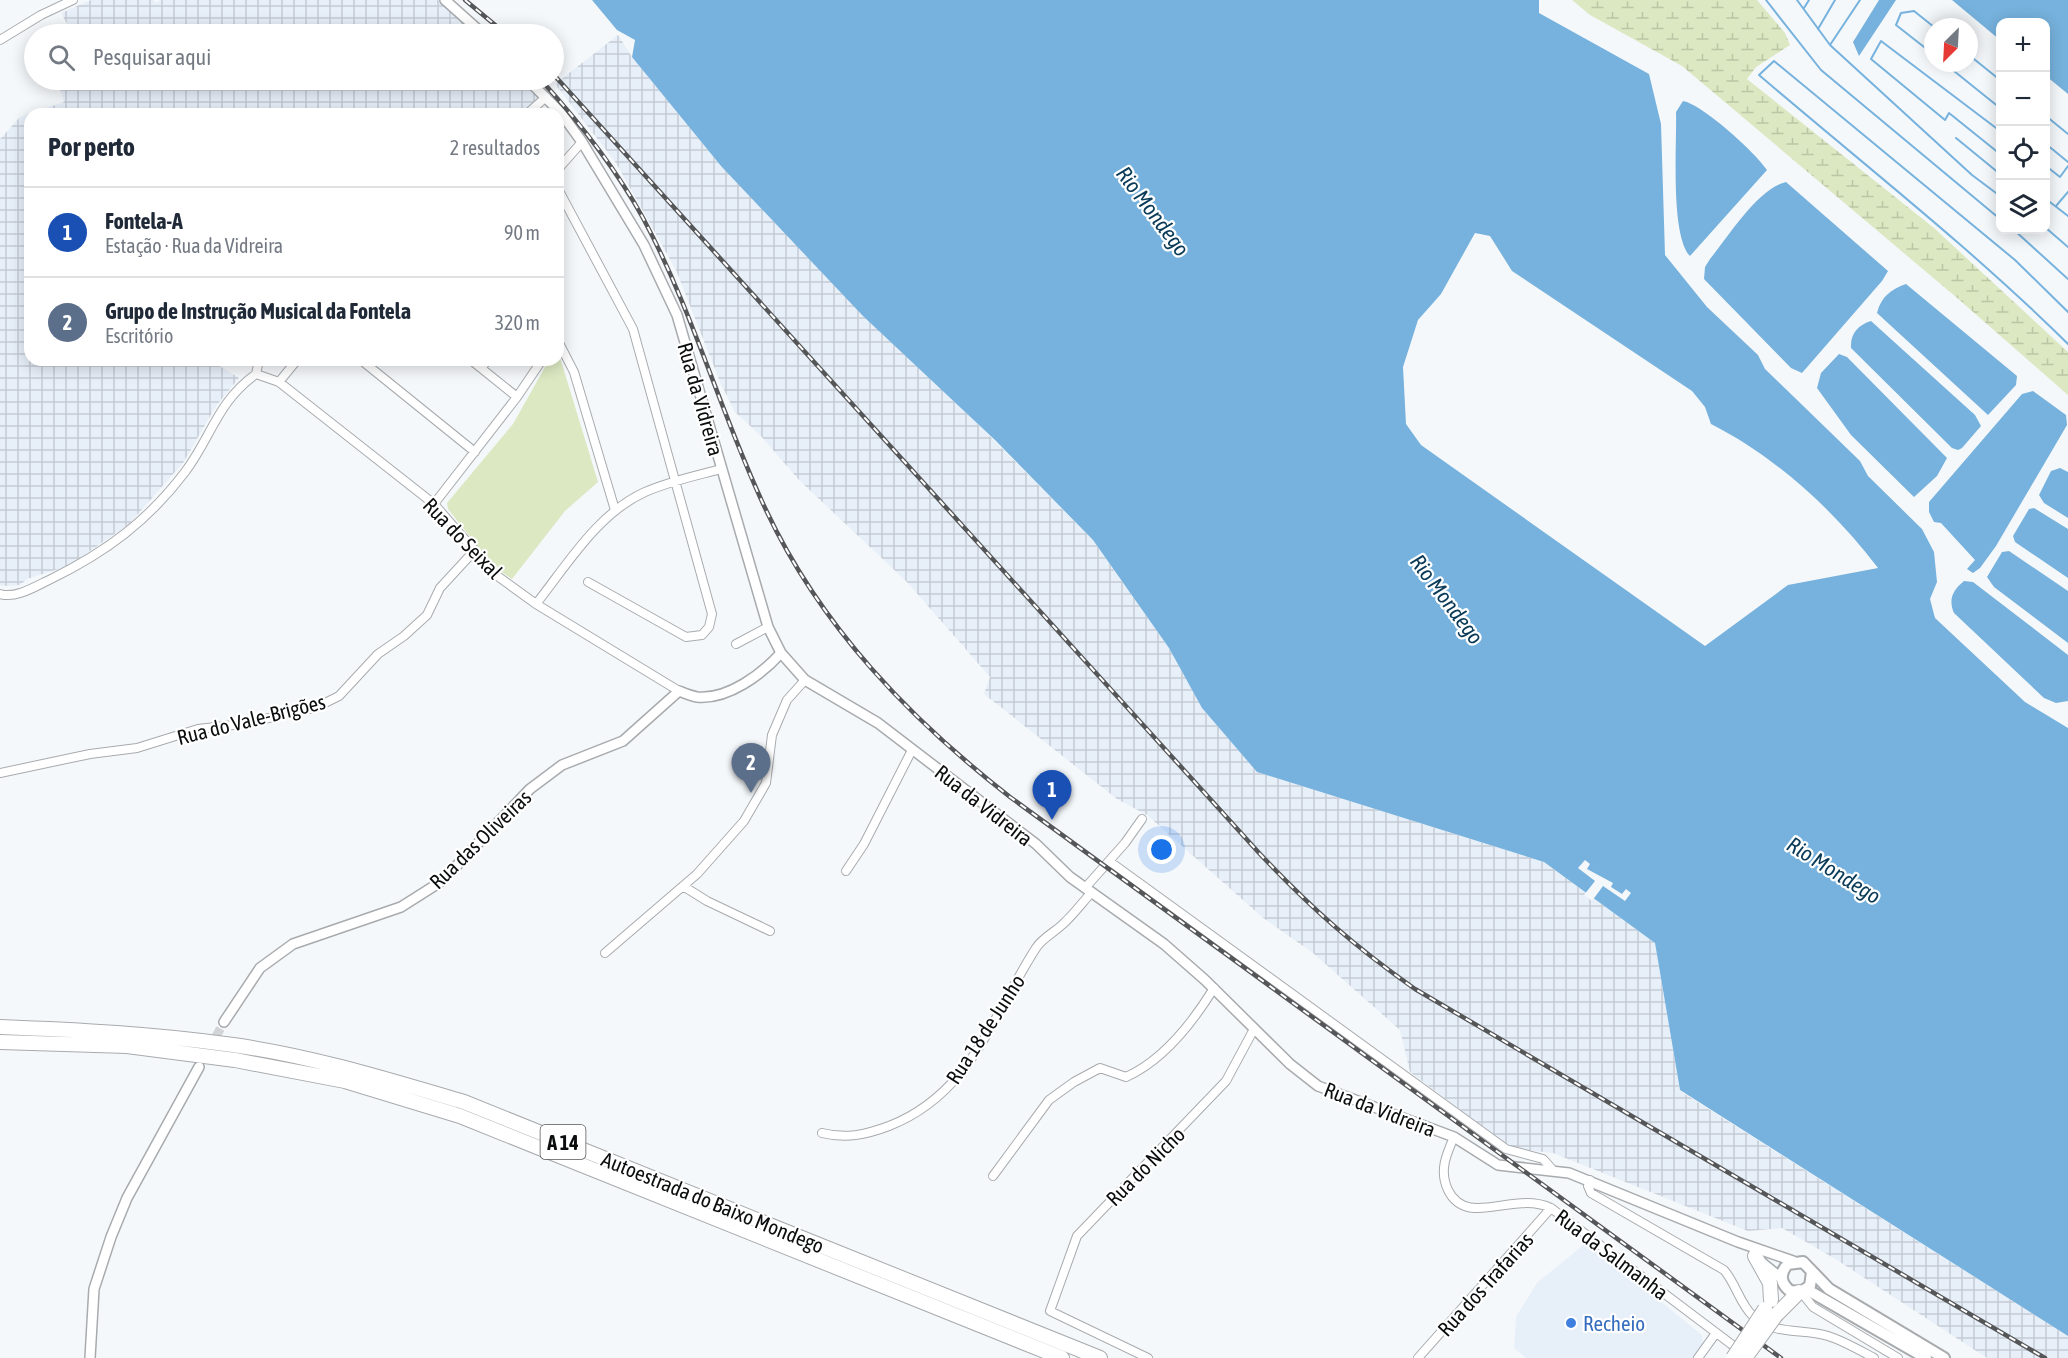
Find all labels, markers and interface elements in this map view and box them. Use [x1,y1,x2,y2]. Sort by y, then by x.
north arrow [1924,18,1978,72]
map controls [1996,18,2050,234]
button: + [1996,18,2050,72]
search box [24,24,564,90]
icon: search [45,41,78,74]
text: Pesquisar aqui [93,44,211,70]
button: − [1996,72,2050,126]
button: locate [1996,126,2050,180]
text: Por perto [48,132,135,162]
text: 2 resultados [450,136,540,159]
water label: Rio Mondego [1111,161,1195,261]
button: layers [1996,180,2050,234]
text: Fontela-A [105,208,183,234]
text: 1 [63,221,72,244]
text: 90 m [504,221,540,244]
text: Estação · Rua da Vidreira [105,234,283,257]
text: Grupo de Instrução Musical da Fontela [105,298,411,324]
text: 2 [63,311,72,334]
text: 320 m [495,311,540,334]
text: Escritório [105,324,173,347]
street label: Rua da Vidreira [673,339,729,459]
street label: Rua do Seixal [419,493,508,584]
water label: Rio Mondego [1405,549,1489,649]
street label: Rua do Vale-Brigões [174,689,328,749]
pin: 2 [732,744,771,793]
street label: Rua da Vidreira [930,760,1038,850]
pin: 1 [1032,770,1072,820]
street label: Rua das Oliveiras [424,785,536,893]
water label: Rio Mondego [1782,831,1886,909]
your location [1147,835,1176,864]
street label: Rua 18 de Junho [941,970,1029,1088]
street label: Rua da Vidreira [1321,1077,1439,1141]
street label: Rua do Nicho [1101,1122,1189,1210]
road number: A 14 [540,1125,586,1159]
street label: Autoestrada do Baixo Mondego [598,1146,828,1258]
street label: Rua da Salmanha [1551,1204,1673,1304]
street label: Rua dos Trafarias [1432,1227,1538,1341]
place label: Recheio [1583,1311,1645,1335]
marker: Recheio [1564,1316,1578,1330]

